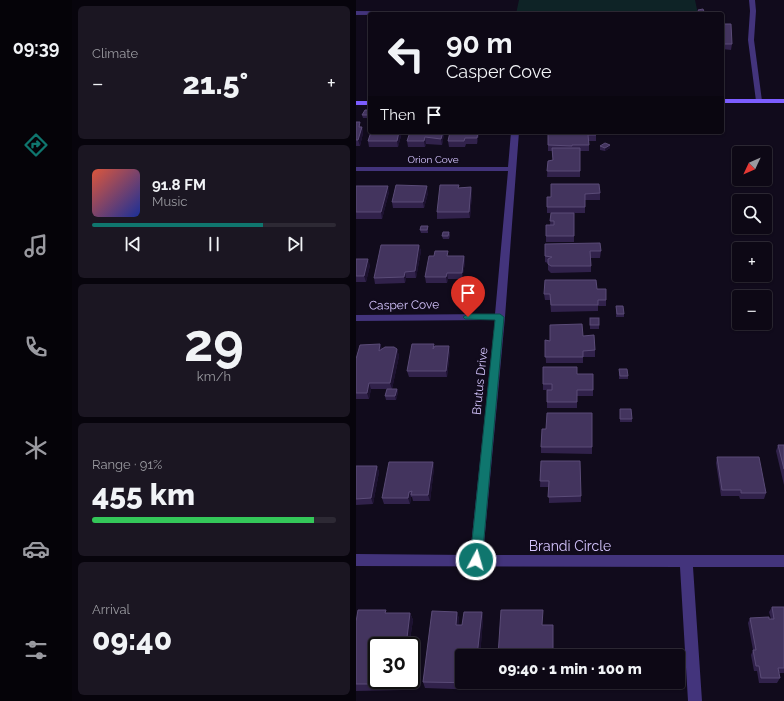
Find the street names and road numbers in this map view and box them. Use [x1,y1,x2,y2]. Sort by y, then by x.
street label: Orion Cove [407,154,459,165]
street label: Casper Cove [369,297,439,313]
street label: Brutus Drive [469,346,491,416]
street label: Brandi Circle [529,538,611,554]

